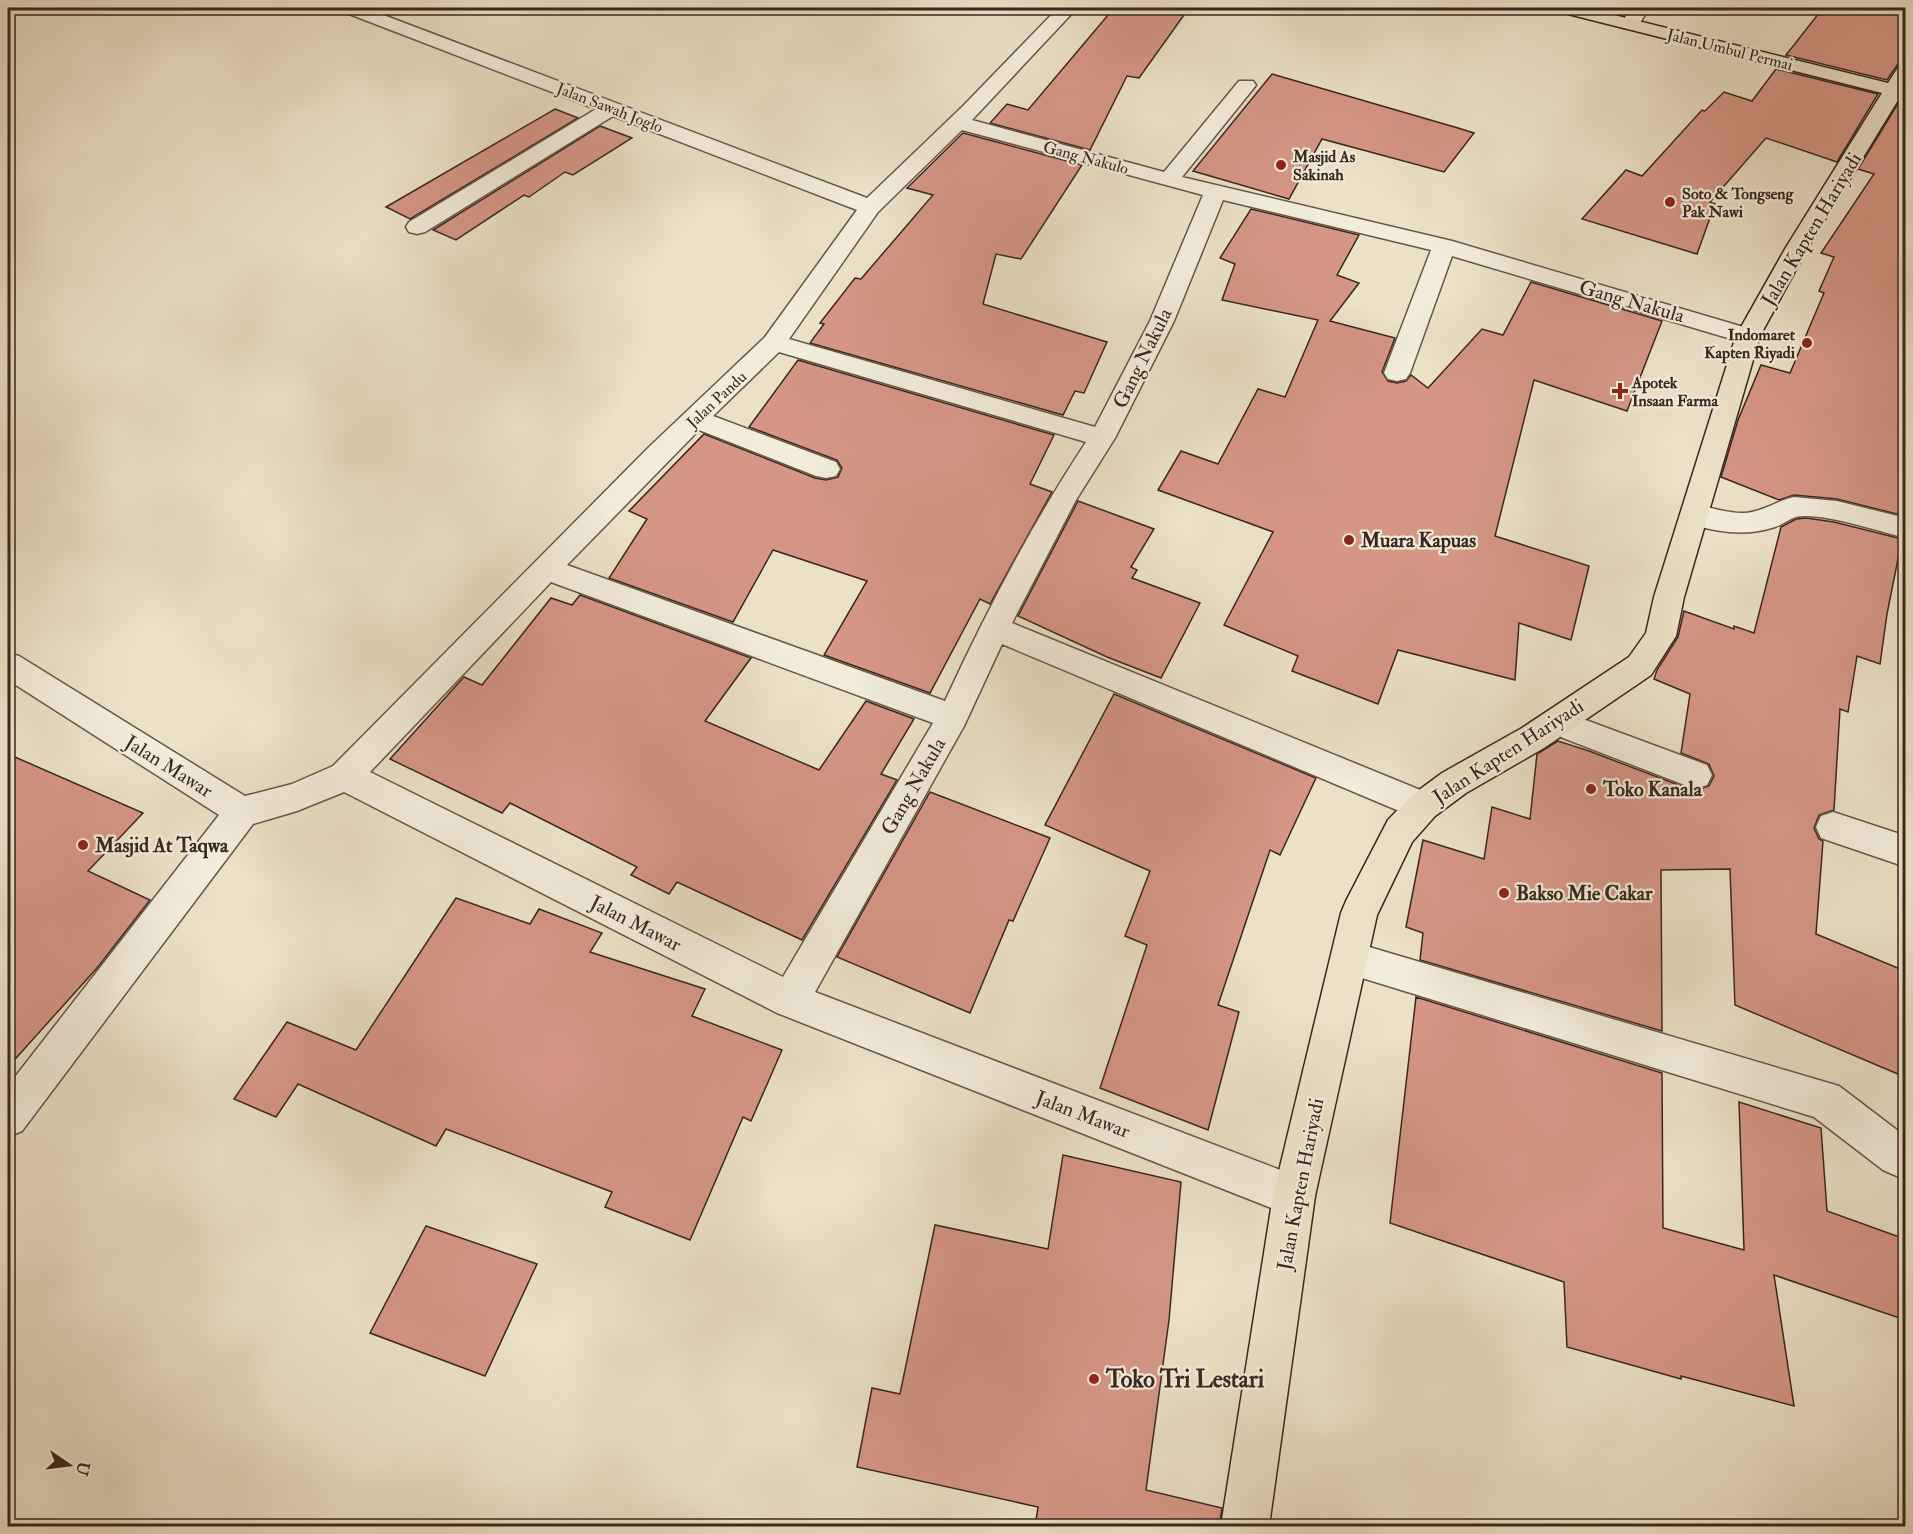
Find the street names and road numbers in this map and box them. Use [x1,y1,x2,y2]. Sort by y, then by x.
street label: Jalan Umbul Permai [1664,24,1795,76]
street label: Jalan Sawah Joglo [553,78,666,138]
street label: Gang Nakulo [1041,137,1131,179]
street label: Jalan Kapten Hariyadi [1755,148,1868,312]
street label: Gang Nakula [1576,275,1688,329]
street label: Gang Nakula [1108,303,1178,412]
street label: Jalan Pandu [682,367,752,434]
street label: Jalan Kapten Hariyadi [1427,693,1589,811]
street label: Jalan Mawar [119,729,218,804]
street label: Gang Nakula [876,732,952,839]
street label: Jalan Mawar [585,889,686,957]
street label: Jalan Mawar [1031,1085,1134,1144]
street label: Jalan Kapten Hariyadi [1271,1096,1330,1273]

